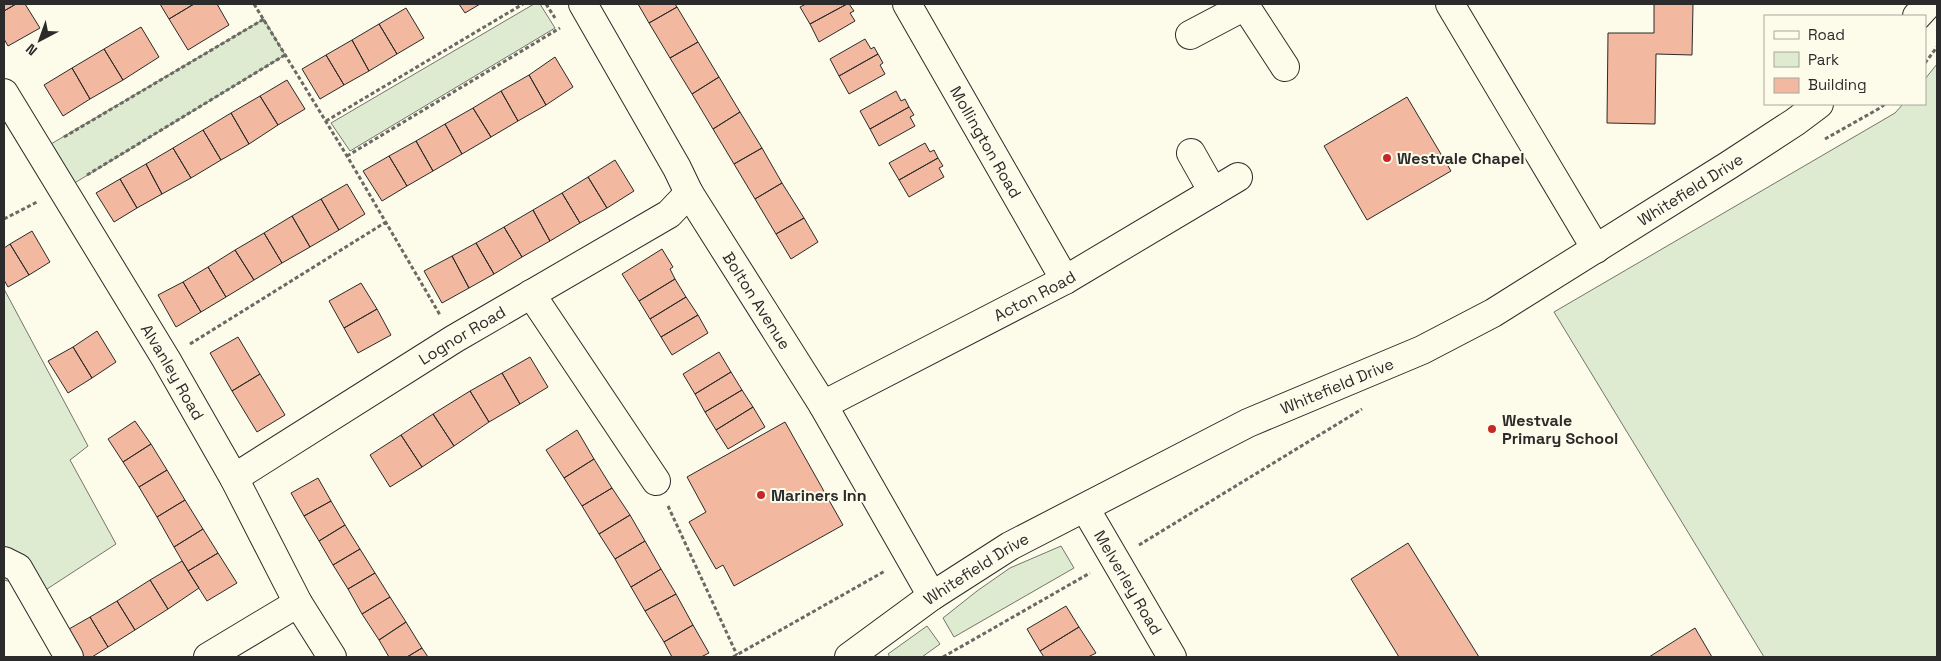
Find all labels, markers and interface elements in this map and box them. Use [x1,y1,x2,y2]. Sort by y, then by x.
north arrow [15,15,65,65]
legend [1764,15,1926,105]
text: Road [1808,25,1845,44]
text: N [22,40,41,60]
text: Park [1808,50,1839,69]
text: Building [1808,75,1867,94]
street label: Mollington Road [945,82,1026,202]
place label: Westvale Chapel [1397,148,1525,169]
street label: Whitefield Drive [1634,149,1747,231]
marker: Westvale Chapel [1381,152,1393,164]
street label: Bolton Avenue [718,248,795,354]
street label: Acton Road [990,266,1080,326]
street label: Lognor Road [415,301,509,370]
street label: Alvanley Road [136,320,209,424]
street label: Whitefield Drive [1277,353,1397,419]
place label: Westvale Primary School [1502,410,1618,449]
marker: Westvale Primary School [1486,423,1498,435]
place label: Mariners Inn [771,485,867,506]
marker: Mariners Inn [755,489,767,501]
street label: Melverley Road [1089,526,1167,639]
street label: Whitefield Drive [919,528,1033,610]

